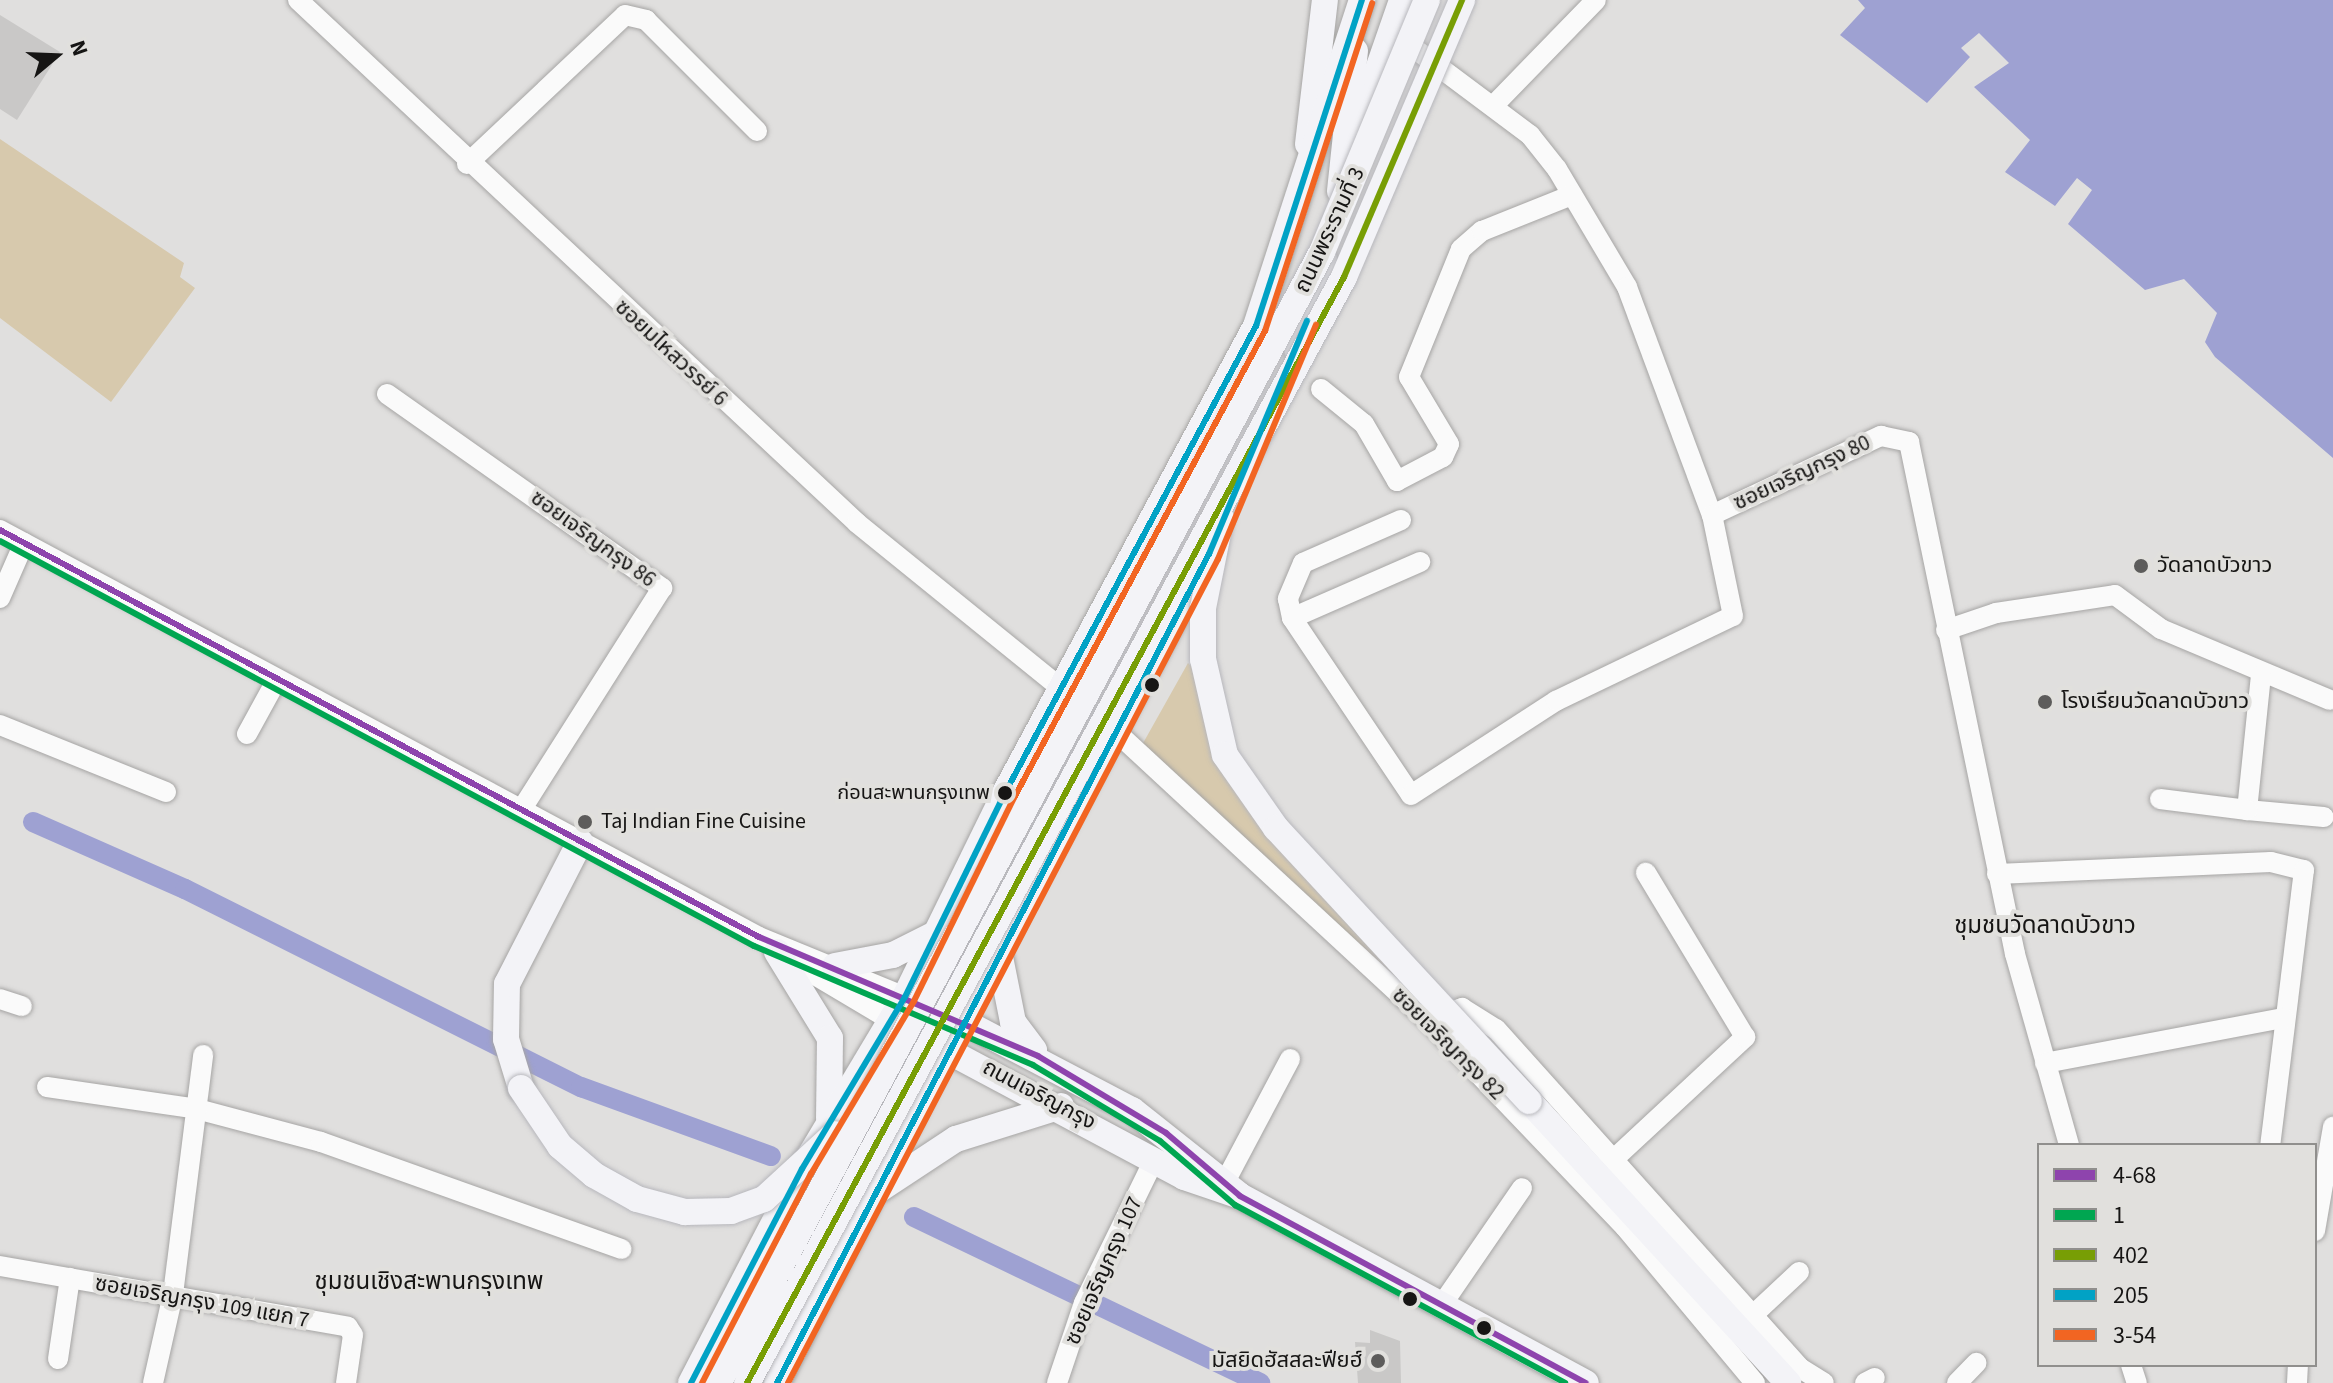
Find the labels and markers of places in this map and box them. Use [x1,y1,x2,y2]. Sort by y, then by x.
place label: วัดลาดบัวขาว [2157,553,2272,579]
marker: วัดลาดบัวขาว [2132,557,2150,575]
unlabelled marker [1144,677,1160,693]
place label: โรงเรียนวัดลาดบัวขาว [2061,689,2249,715]
marker: โรงเรียนวัดลาดบัวขาว [2036,693,2054,711]
place label: ก่อนสะพานกรุงเทพ [837,781,990,805]
marker: ก่อนสะพานกรุงเทพ [997,785,1013,801]
place label: Taj Indian Fine Cuisine [601,809,806,835]
marker: Taj Indian Fine Cuisine [576,813,594,831]
unlabelled marker [1402,1291,1418,1307]
unlabelled marker [1476,1320,1492,1336]
place label: มัสยิดฮัสสละฟียฮ์ [1211,1348,1362,1374]
marker: มัสยิดฮัสสละฟียฮ์ [1369,1352,1387,1370]

